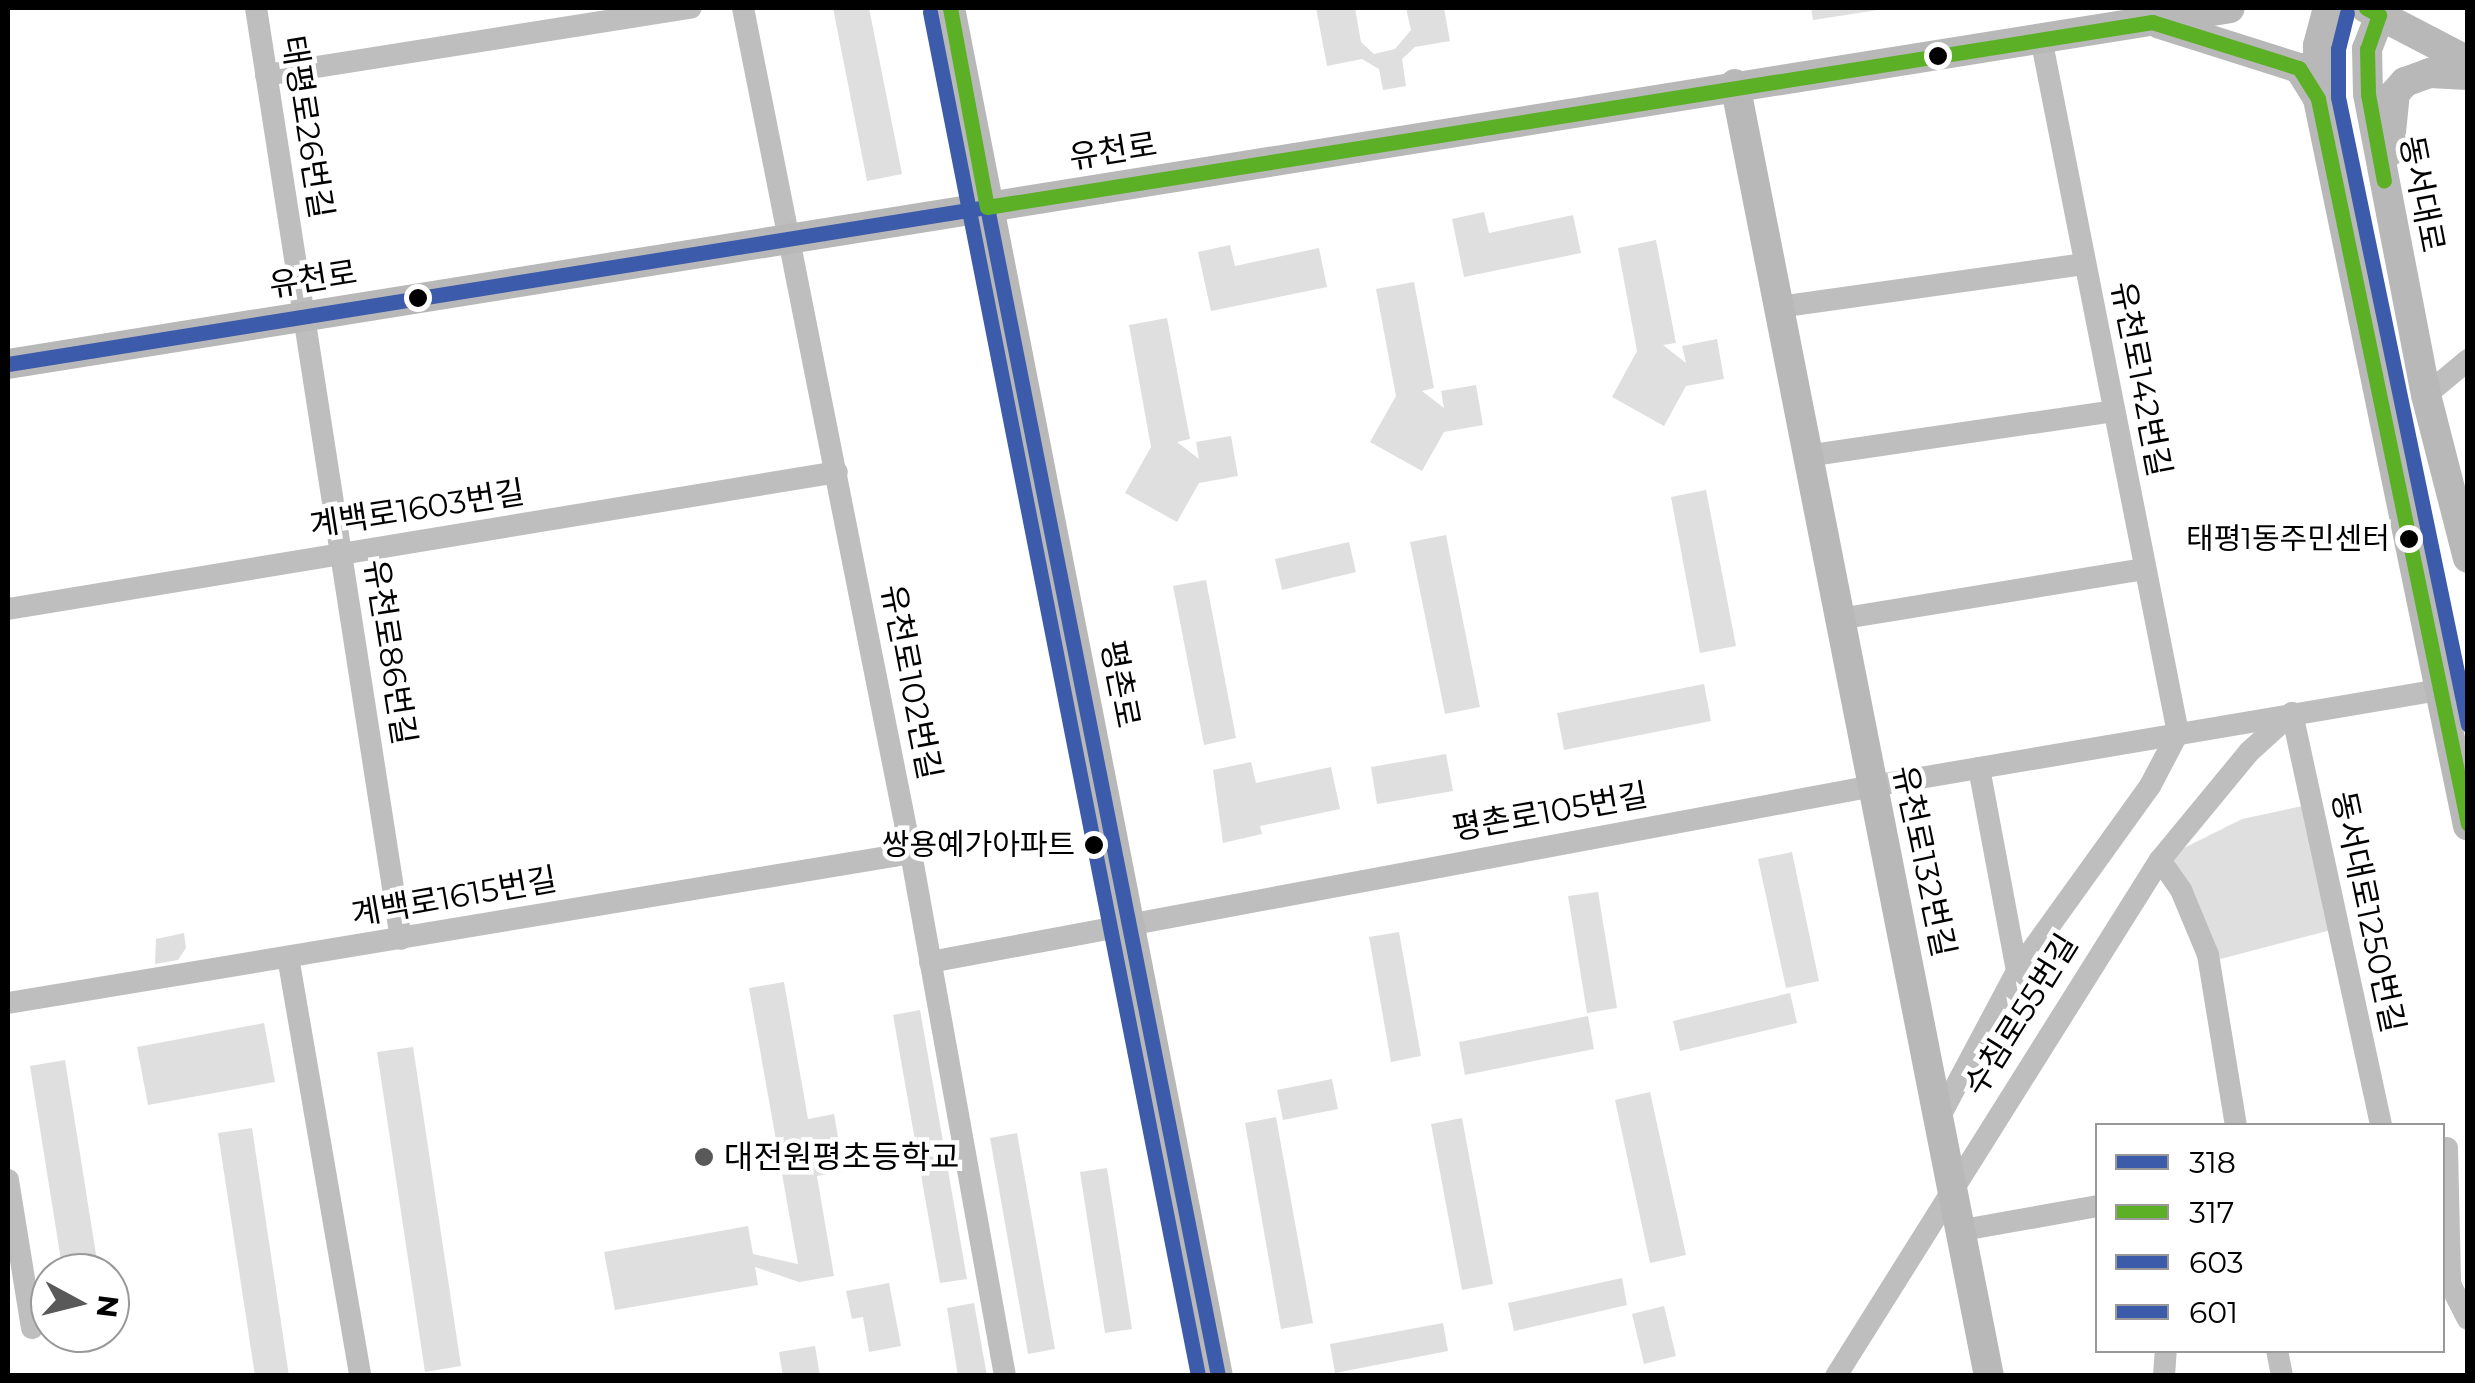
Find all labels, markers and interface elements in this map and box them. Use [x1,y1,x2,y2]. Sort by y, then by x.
street label: 태평로26번길 [274,33,340,221]
unlabelled marker [1928,46,1948,66]
street label: 유천로 [1066,125,1160,177]
street label: 동서대로 [2392,133,2452,255]
street label: 유천로 [266,253,360,305]
street label: 유천로142번길 [2103,278,2179,480]
unlabelled marker [408,288,428,308]
street label: 계백로1603번길 [307,473,527,545]
place label: 태평1동주민센터 [2186,521,2390,557]
marker: 태평1동주민센터 [2399,529,2419,549]
street label: 유천로86번길 [356,557,424,747]
street label: 유천로102번길 [873,581,949,783]
street label: 평촌로 [1093,637,1147,731]
street label: 유천로132번길 [1885,762,1963,960]
street label: 평촌로105번길 [1449,776,1651,848]
street label: 동서대로1250번길 [2324,788,2412,1036]
place label: 쌍용예가아파트 [882,827,1075,863]
marker: 쌍용예가아파트 [1084,835,1104,855]
street label: 계백로1615번길 [348,860,560,934]
street label: 수침로55번길 [1956,927,2086,1103]
legend [2095,1123,2445,1353]
place label: 대전원평초등학교 [724,1138,960,1176]
text: 318 [2189,1144,2236,1181]
marker: 대전원평초등학교 [693,1146,715,1168]
text: 317 [2189,1194,2234,1231]
text: 603 [2189,1244,2244,1281]
north arrow [30,1253,130,1353]
text: N [90,1293,126,1320]
text: 601 [2189,1294,2238,1331]

